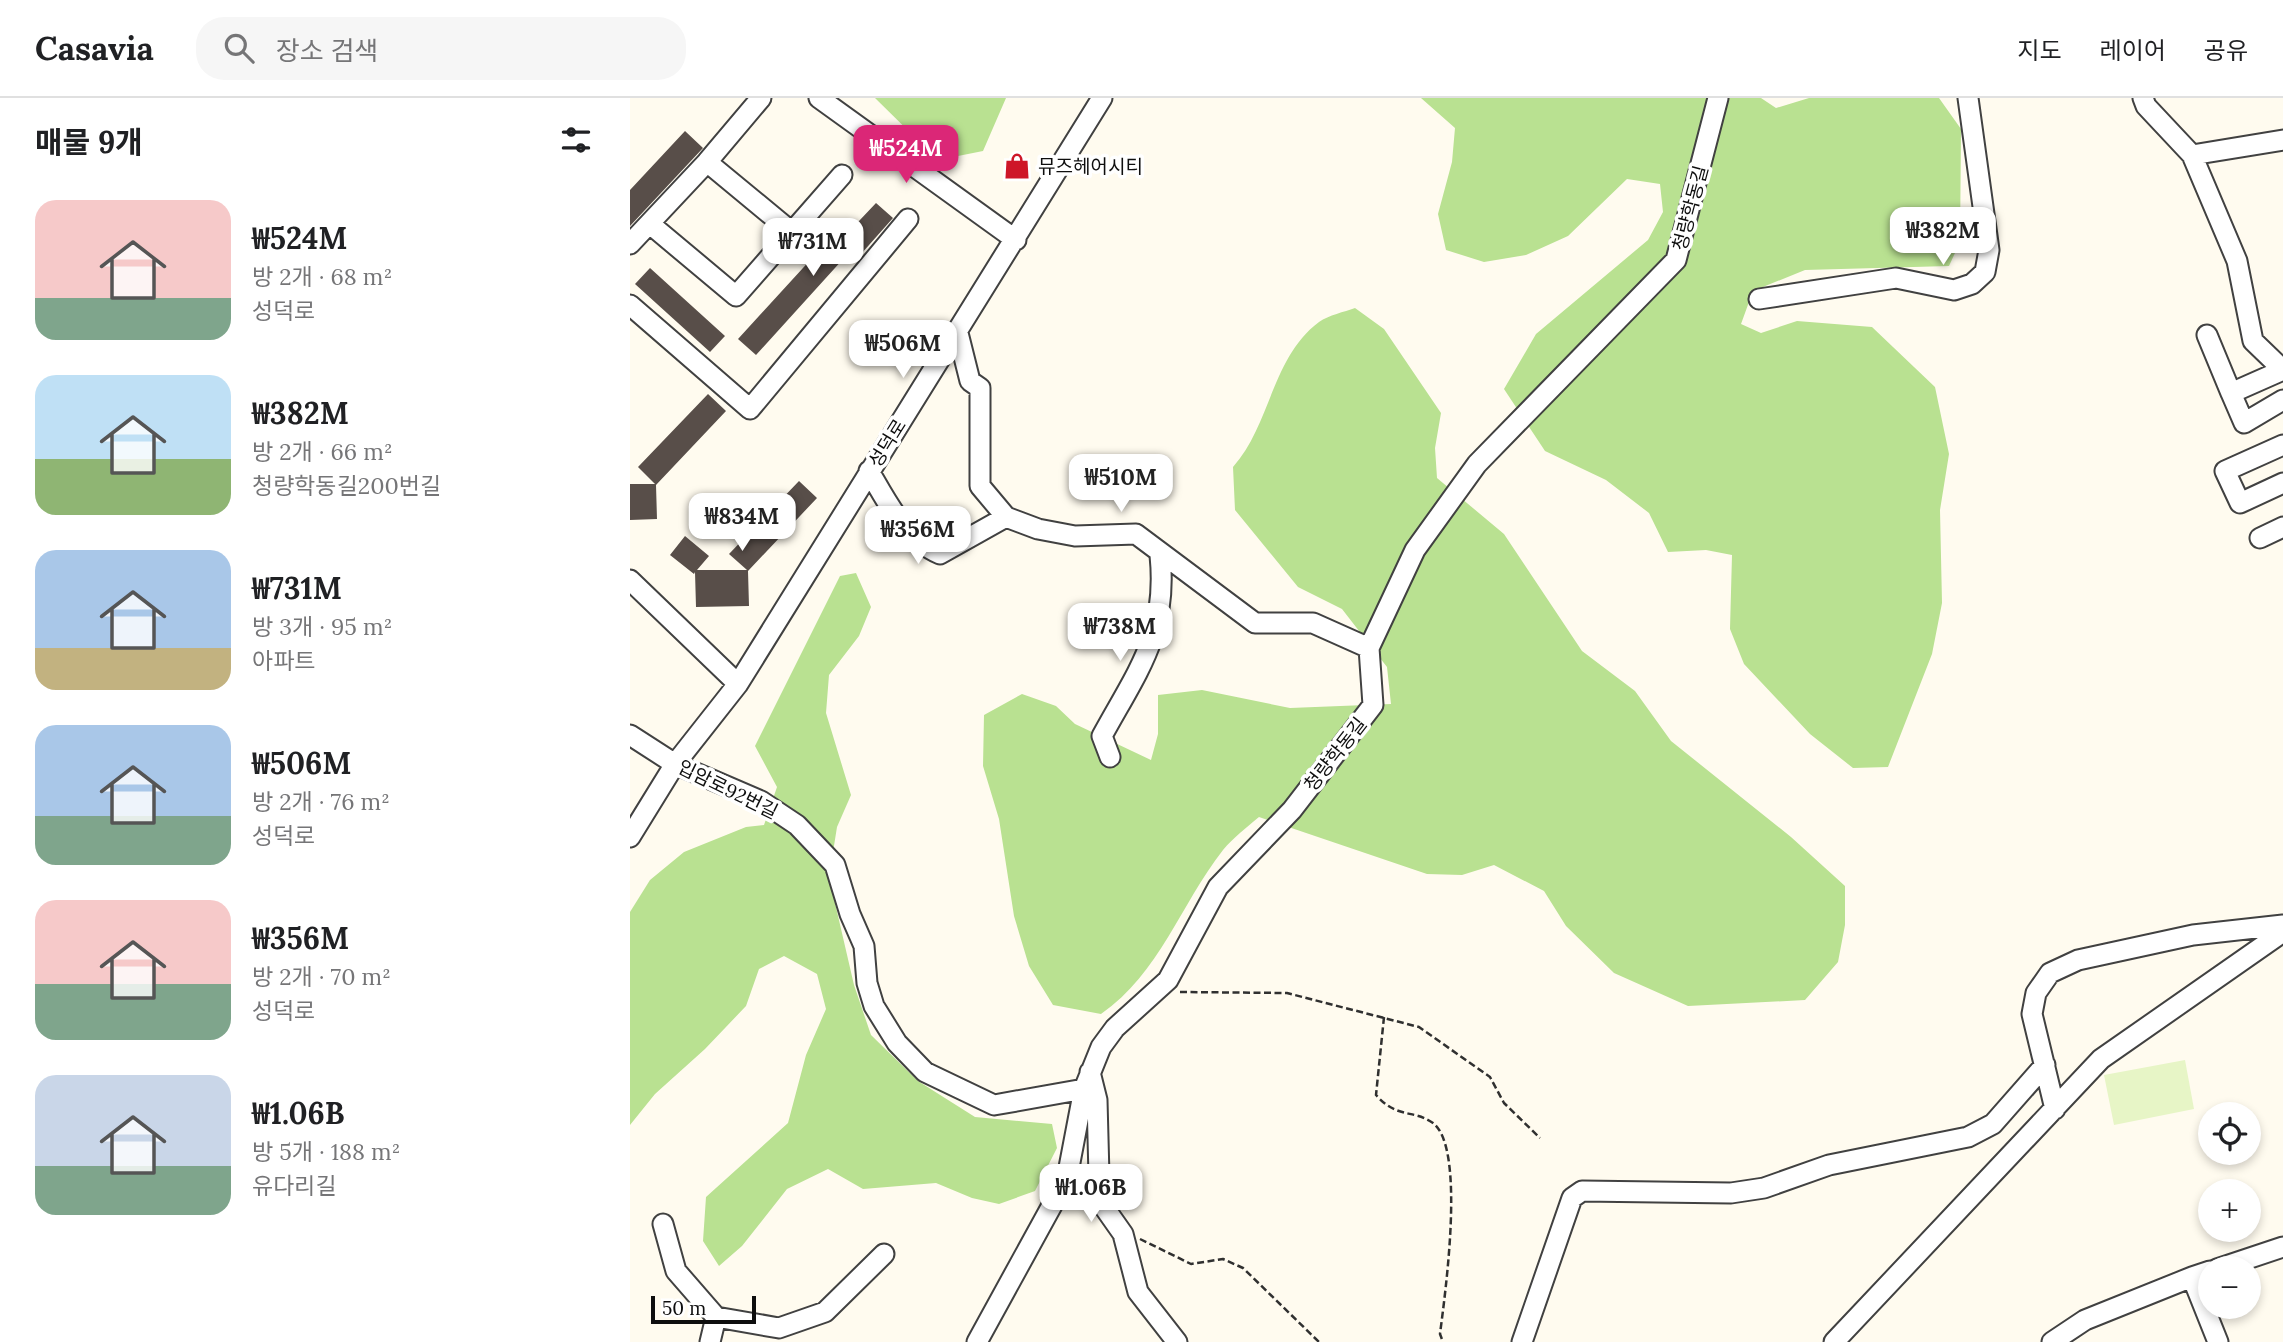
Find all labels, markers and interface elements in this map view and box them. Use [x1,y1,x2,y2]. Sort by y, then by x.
search box [196,17,686,80]
text: Casavia [35,27,154,69]
icon: search [220,29,258,67]
text: 장소 검색 [276,34,378,67]
text: 지도 [2017,35,2062,66]
text: 레이어 [2100,35,2166,66]
text: 공유 [2204,35,2248,66]
icon: filters [557,121,595,159]
text: 매물 9개 [35,123,143,161]
pin: ₩524M [857,126,955,185]
text: ₩524M [869,133,943,162]
shop icon: 뮤즈헤어시티 [1002,151,1032,181]
place label: 뮤즈헤어시티 [1038,154,1143,178]
street label: 청량학동길 [1667,163,1713,253]
pin: ₩382M [1894,208,1992,267]
text: ₩382M [1906,215,1980,244]
pin: ₩731M [764,218,862,278]
text: ₩524M [252,219,347,257]
text: ₩731M [779,226,847,255]
icon: home [91,228,175,312]
text: 방 2개 · 68 m² [252,262,392,291]
text: 성덕로 [252,296,315,325]
pin: ₩506M [854,320,952,380]
text: ₩506M [865,328,941,357]
text: ₩382M [252,394,349,432]
icon: home [91,403,175,487]
street label: 성덕로 [863,414,911,472]
text: 방 2개 · 66 m² [252,437,393,466]
pin: ₩510M [1072,454,1170,514]
text: ₩510M [1085,462,1157,491]
text: 청량학동길200번길 [252,471,441,500]
pin: ₩834M [693,494,791,553]
text: ₩834M [705,501,779,530]
pin: ₩356M [869,506,967,566]
text: ₩356M [881,514,955,543]
text: ₩731M [252,569,342,607]
icon: home [91,578,175,662]
pin: ₩738M [1071,603,1169,663]
text: ₩738M [1084,611,1156,640]
text: 방 3개 · 95 m² [252,612,392,641]
text: 아파트 [252,646,315,675]
street label: 청량학동길 [1299,712,1371,796]
text: ₩506M [252,744,351,782]
icon: home [91,753,175,837]
street label: 입암로92번길 [674,754,782,824]
text: 방 2개 · 76 m² [252,787,390,816]
text: 성덕로 [252,821,315,850]
text: ₩356M [252,919,349,957]
icon: home [91,928,175,1012]
text: 방 2개 · 70 m² [252,962,391,991]
text: 성덕로 [252,996,315,1025]
text: ₩1.06B [252,1094,345,1132]
map controls [2198,1102,2261,1319]
button: locate [2198,1102,2261,1165]
icon: home [91,1103,175,1187]
text: 방 5개 · 188 m² [252,1137,400,1166]
pin: ₩1.06B [1034,1164,1148,1224]
text: 유다리길 [252,1171,337,1200]
text: ₩1.06B [1056,1172,1126,1201]
button: + [2198,1179,2261,1242]
button: − [2198,1256,2261,1319]
scale bar [651,1293,756,1325]
text: 50 m [662,1296,706,1320]

